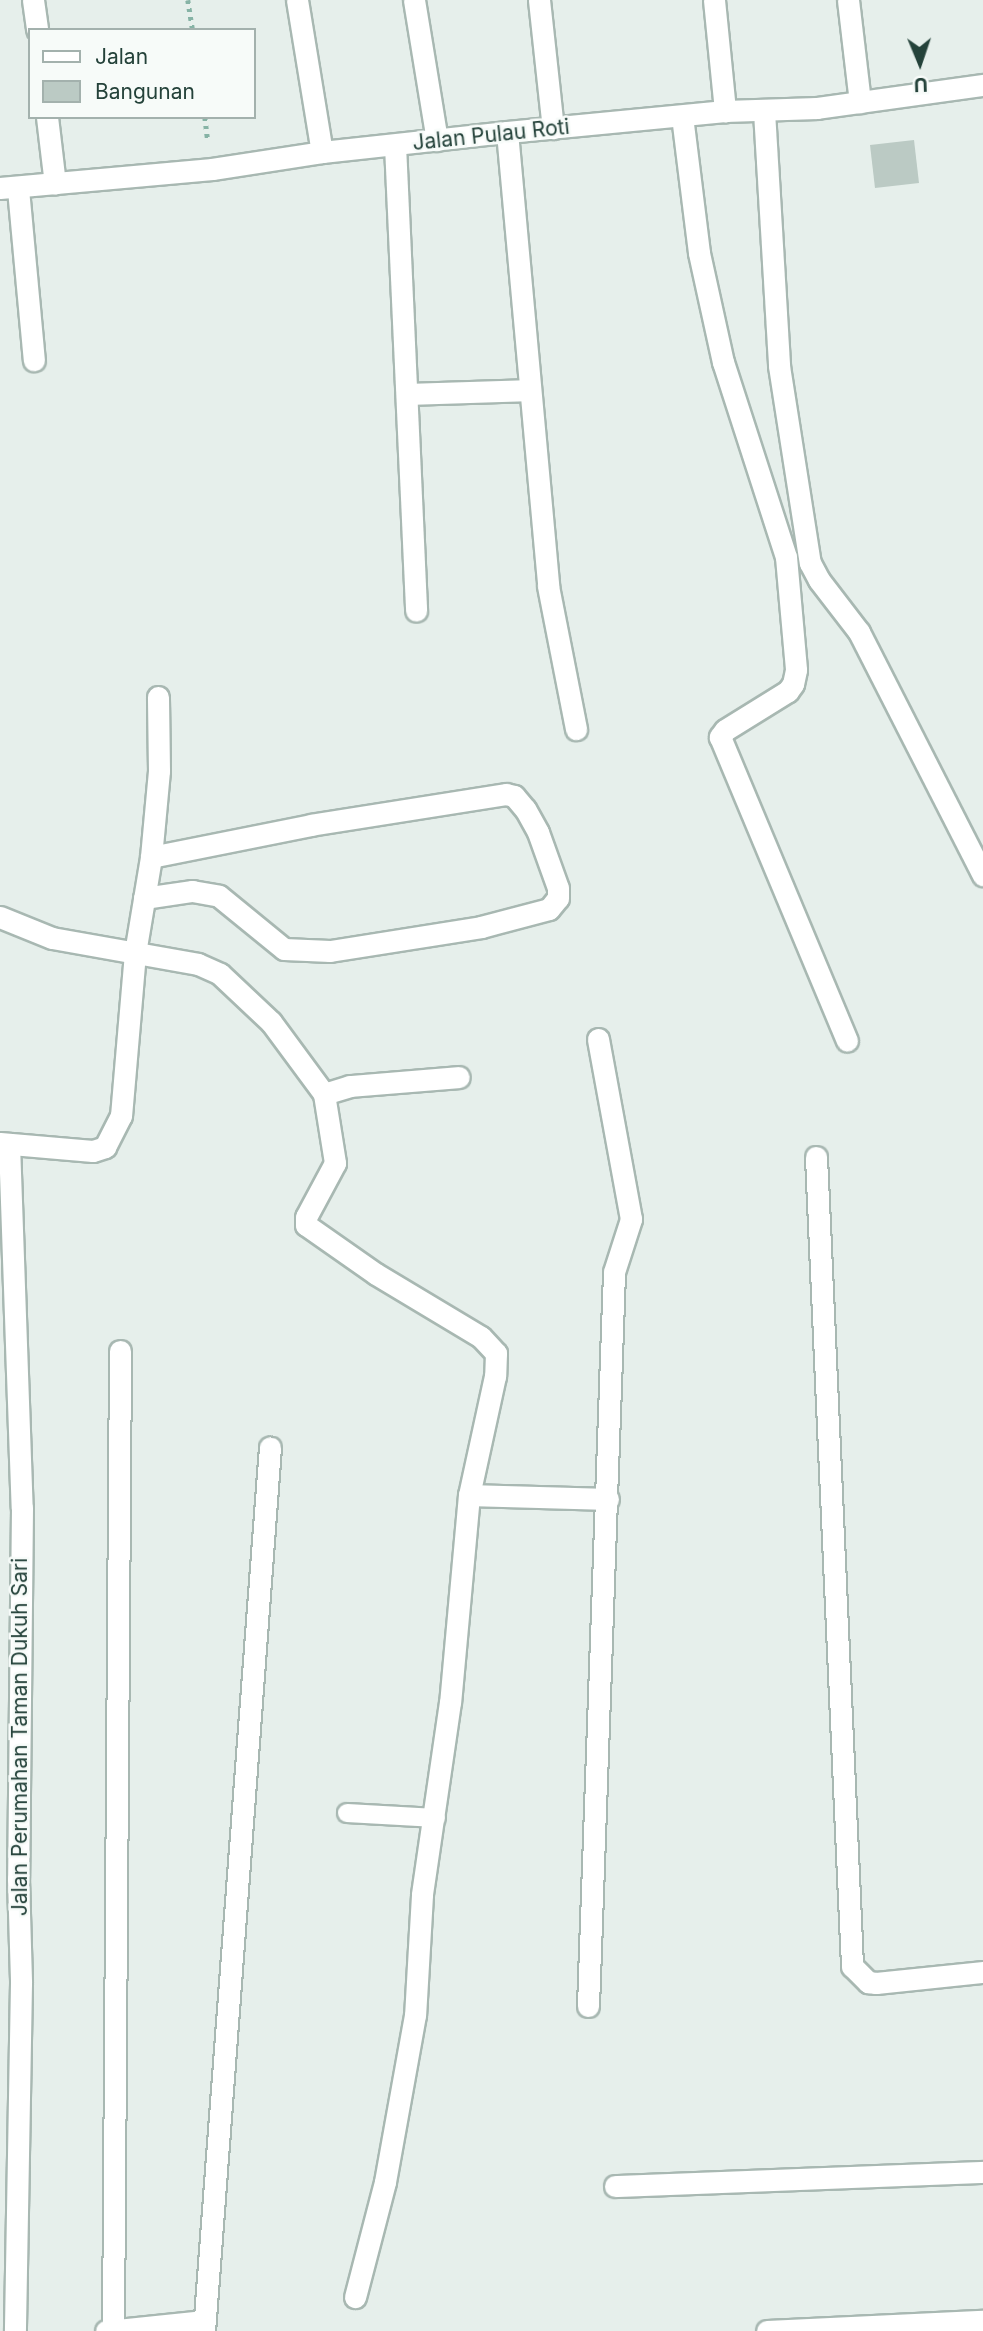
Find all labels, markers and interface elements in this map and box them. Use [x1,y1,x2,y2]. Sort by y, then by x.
legend [28,28,256,119]
north arrow [885,28,955,98]
text: Jalan [95,44,148,69]
text: U [913,73,928,96]
text: Bangunan [95,79,195,104]
street label: Jalan Pulau Roti [411,114,571,156]
street label: Jalan Perumahan Taman Dukuh Sari [7,1558,33,1916]

